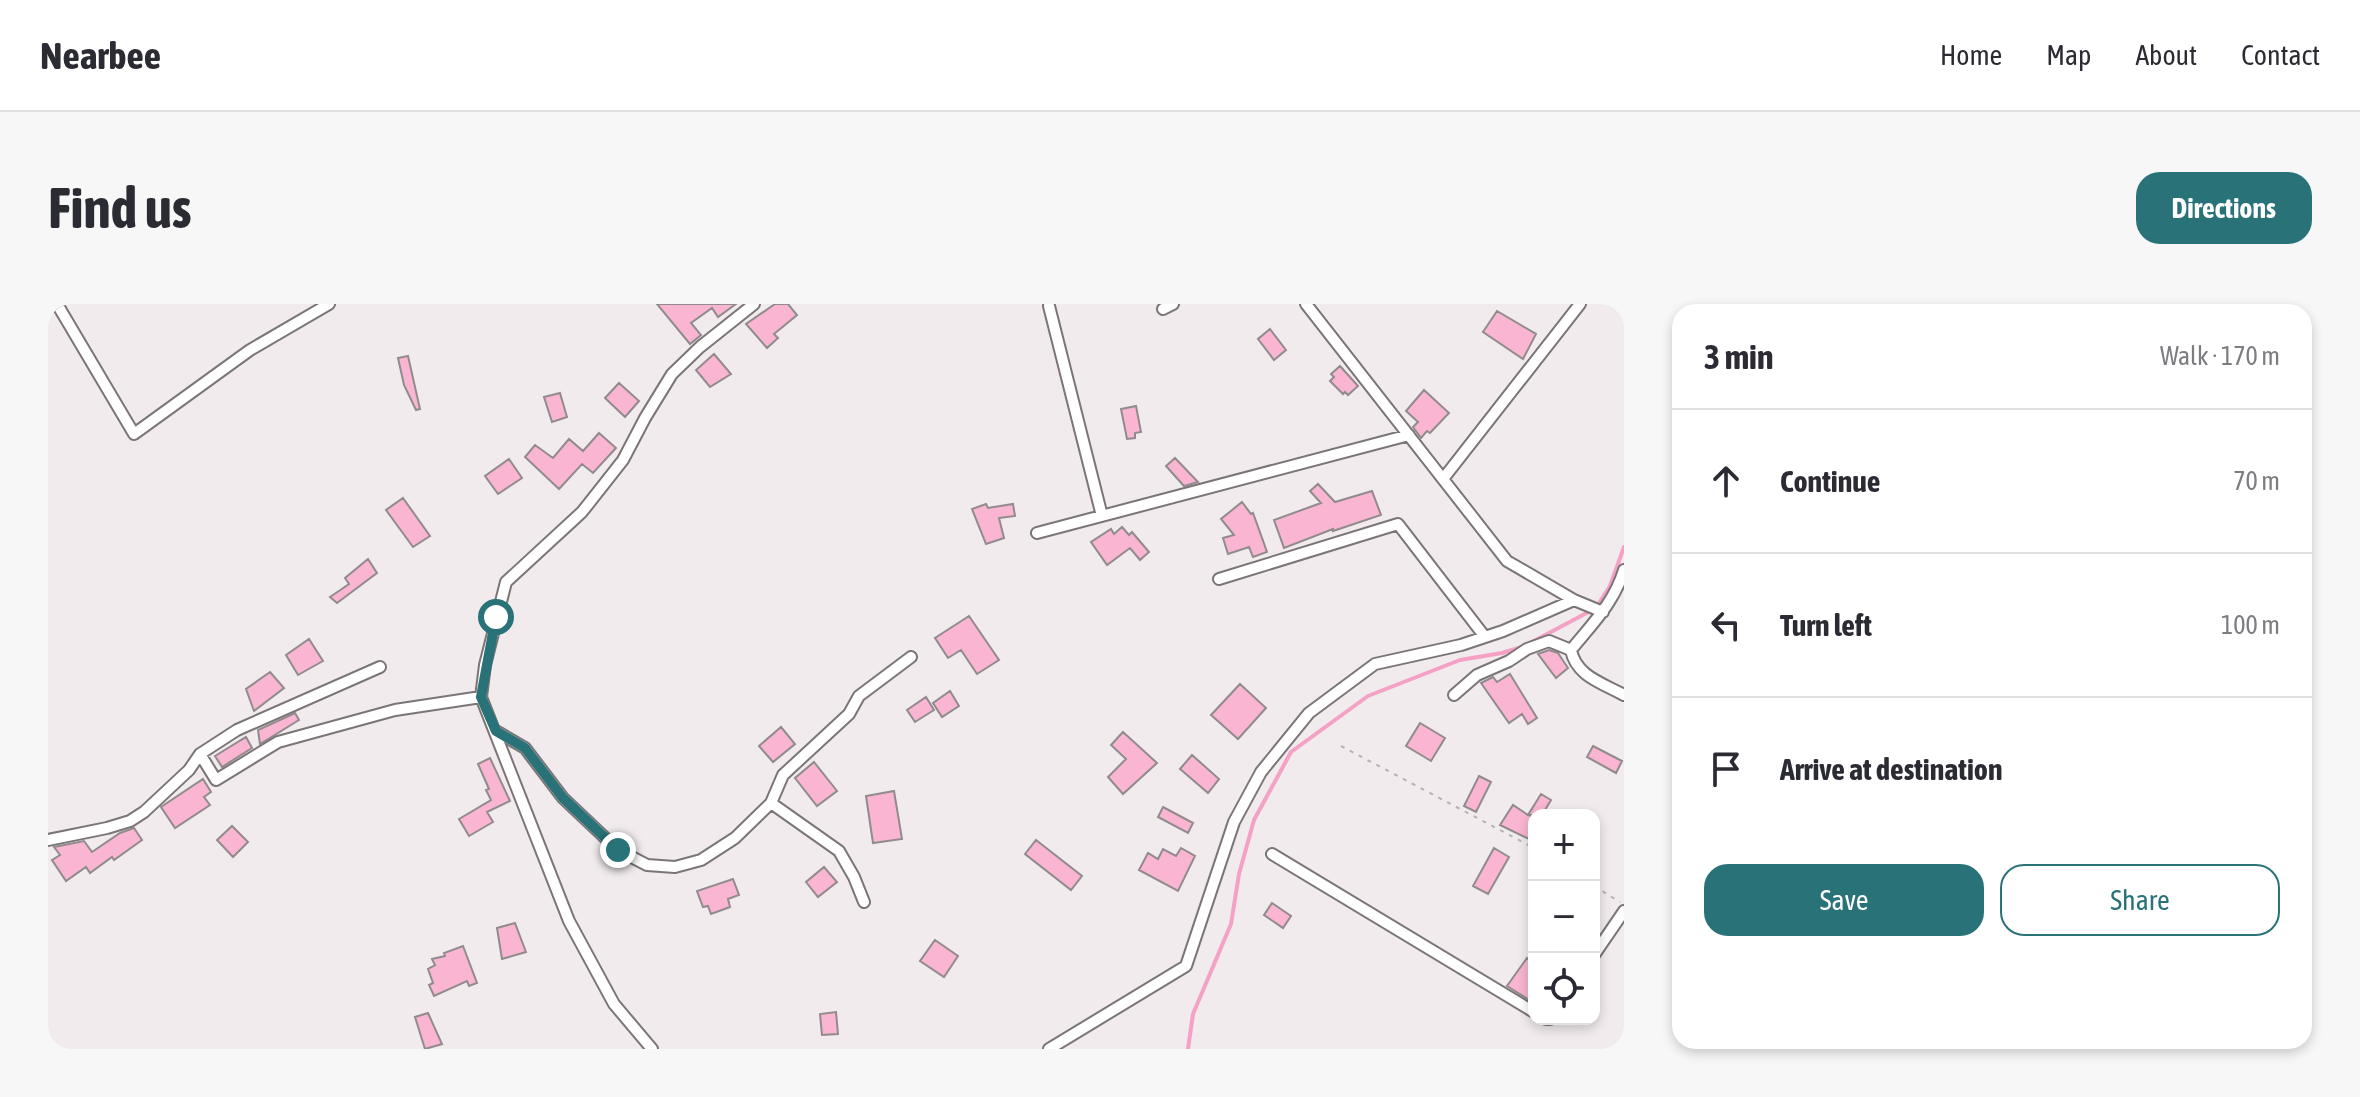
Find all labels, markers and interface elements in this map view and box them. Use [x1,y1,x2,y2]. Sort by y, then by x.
text: Nearbee [40,34,161,77]
text: Home [1940,39,2002,71]
text: Map [2046,39,2091,71]
text: About [2135,39,2197,71]
text: Contact [2241,39,2320,71]
button: Directions [2136,172,2312,244]
text: Find us [48,176,192,240]
text: 3 min [1704,337,1773,376]
text: Walk · 170 m [2160,341,2280,371]
icon: ahead [1704,459,1748,503]
text: Continue [1780,464,1880,498]
text: 70 m [2233,466,2280,496]
route start [478,599,514,635]
icon: left [1704,603,1748,647]
text: Turn left [1780,608,1872,642]
text: 100 m [2221,610,2280,640]
icon: arrive [1704,747,1748,791]
text: Arrive at destination [1780,752,2002,786]
map controls [1528,809,1600,1025]
button: + [1528,809,1600,881]
route end [600,832,636,868]
button: Save [1704,864,1984,936]
button: Share [2000,864,2280,936]
button: − [1528,881,1600,953]
button: locate [1528,953,1600,1025]

